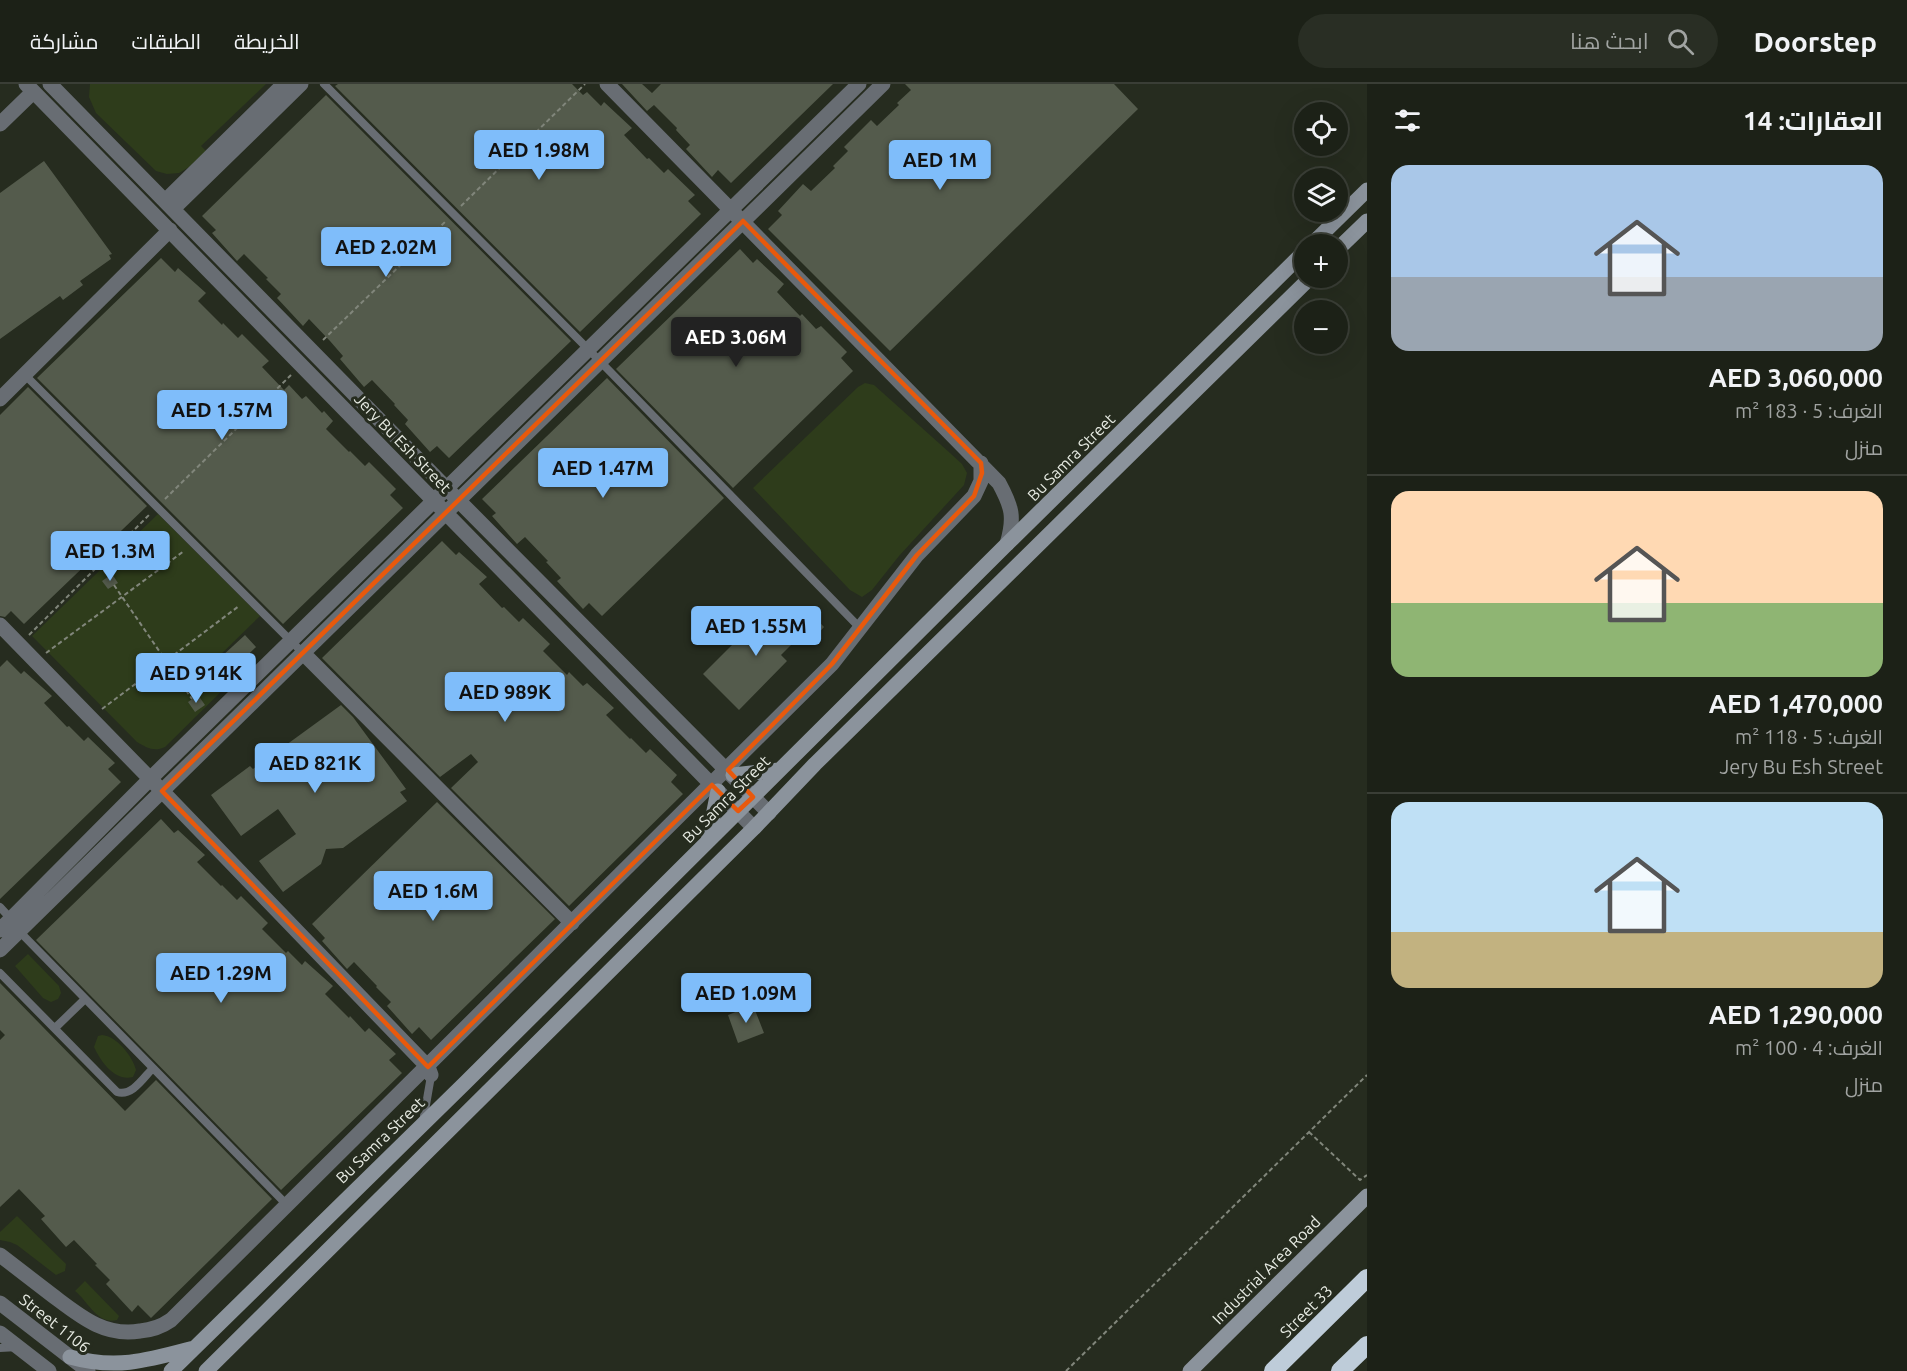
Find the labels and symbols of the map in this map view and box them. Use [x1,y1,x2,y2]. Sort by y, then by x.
pin: AED 1.98M [470,130,608,181]
pin: AED 1M [891,140,989,191]
pin: AED 2.02M [317,227,455,278]
pin: AED 3.06M [667,317,805,368]
pin: AED 1.57M [153,390,291,441]
street label: Jery Bu Esh Street [351,390,455,497]
street label: Bu Samra Street [1024,409,1119,504]
pin: AED 1.47M [534,448,672,499]
pin: AED 1.3M [48,531,172,582]
pin: AED 1.55M [687,606,825,657]
pin: AED 914K [134,653,258,704]
pin: AED 989K [443,672,567,723]
pin: AED 821K [253,743,377,794]
street label: Bu Samra Street [679,751,774,846]
pin: AED 1.6M [371,871,495,922]
pin: AED 1.29M [152,953,290,1004]
pin: AED 1.09M [677,973,815,1024]
street label: Bu Samra Street [332,1093,428,1187]
street label: Industrial Area Road [1208,1212,1324,1328]
street label: Street 33 [1276,1281,1336,1341]
street label: Street 1106 [16,1290,94,1356]

